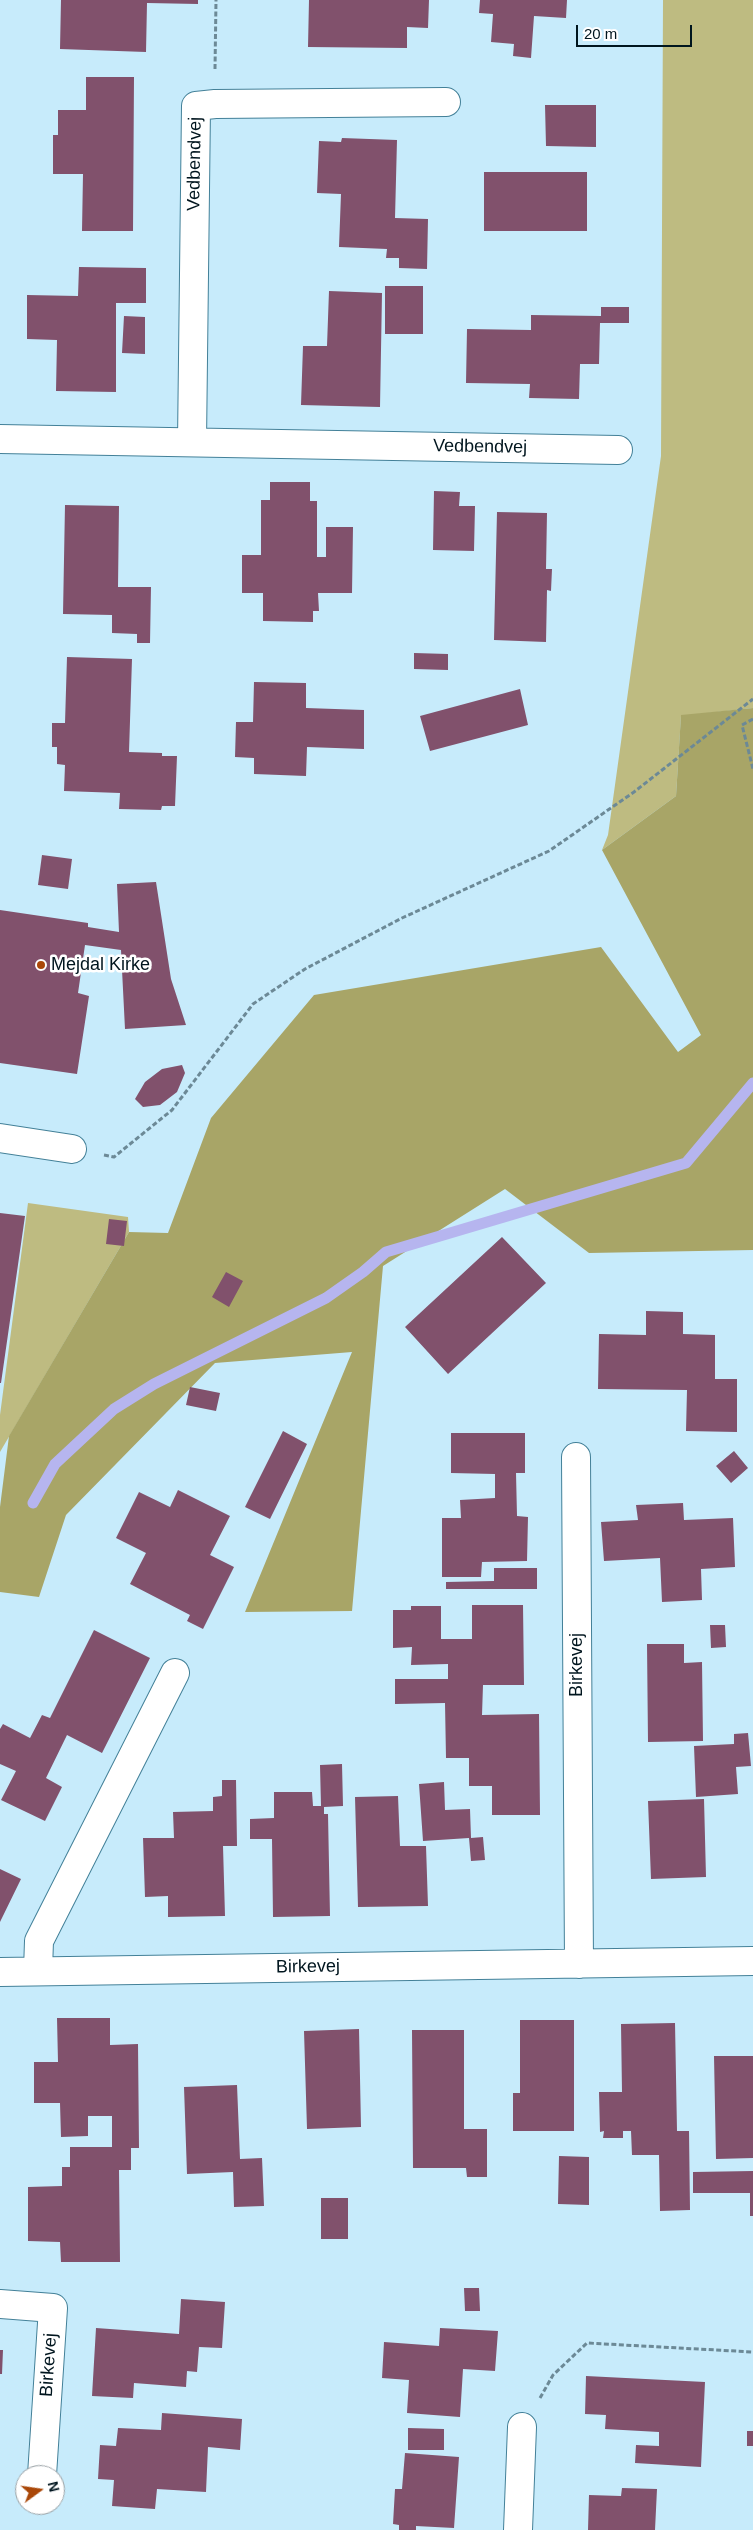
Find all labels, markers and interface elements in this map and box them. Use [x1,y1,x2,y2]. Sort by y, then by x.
scale bar [578,15,694,47]
text: 20 m [584,25,617,42]
street label: Vedbendvej [183,117,207,211]
street label: Vedbendvej [433,435,527,459]
place label: Mejdal Kirke [51,954,150,976]
marker: Mejdal Kirke [35,959,47,971]
street label: Birkevej [566,1633,588,1697]
street label: Birkevej [276,1956,340,1978]
street label: Birkevej [36,2332,62,2398]
north arrow [15,2465,65,2515]
text: N [45,2480,63,2493]

